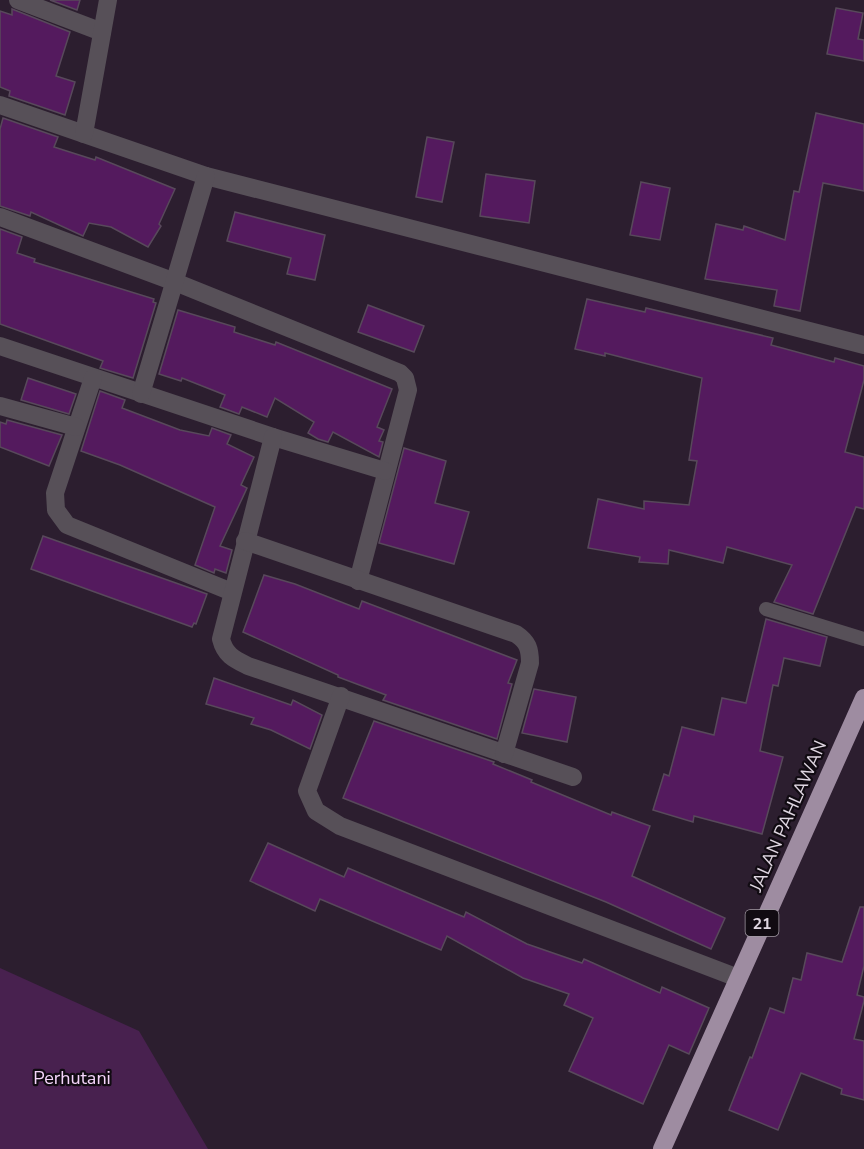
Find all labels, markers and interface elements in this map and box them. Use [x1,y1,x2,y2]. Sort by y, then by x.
street label: JALAN PAHLAWAN [743,737,832,896]
road number: 21 [746,910,778,936]
park label: Perhutani [33,1066,111,1090]

